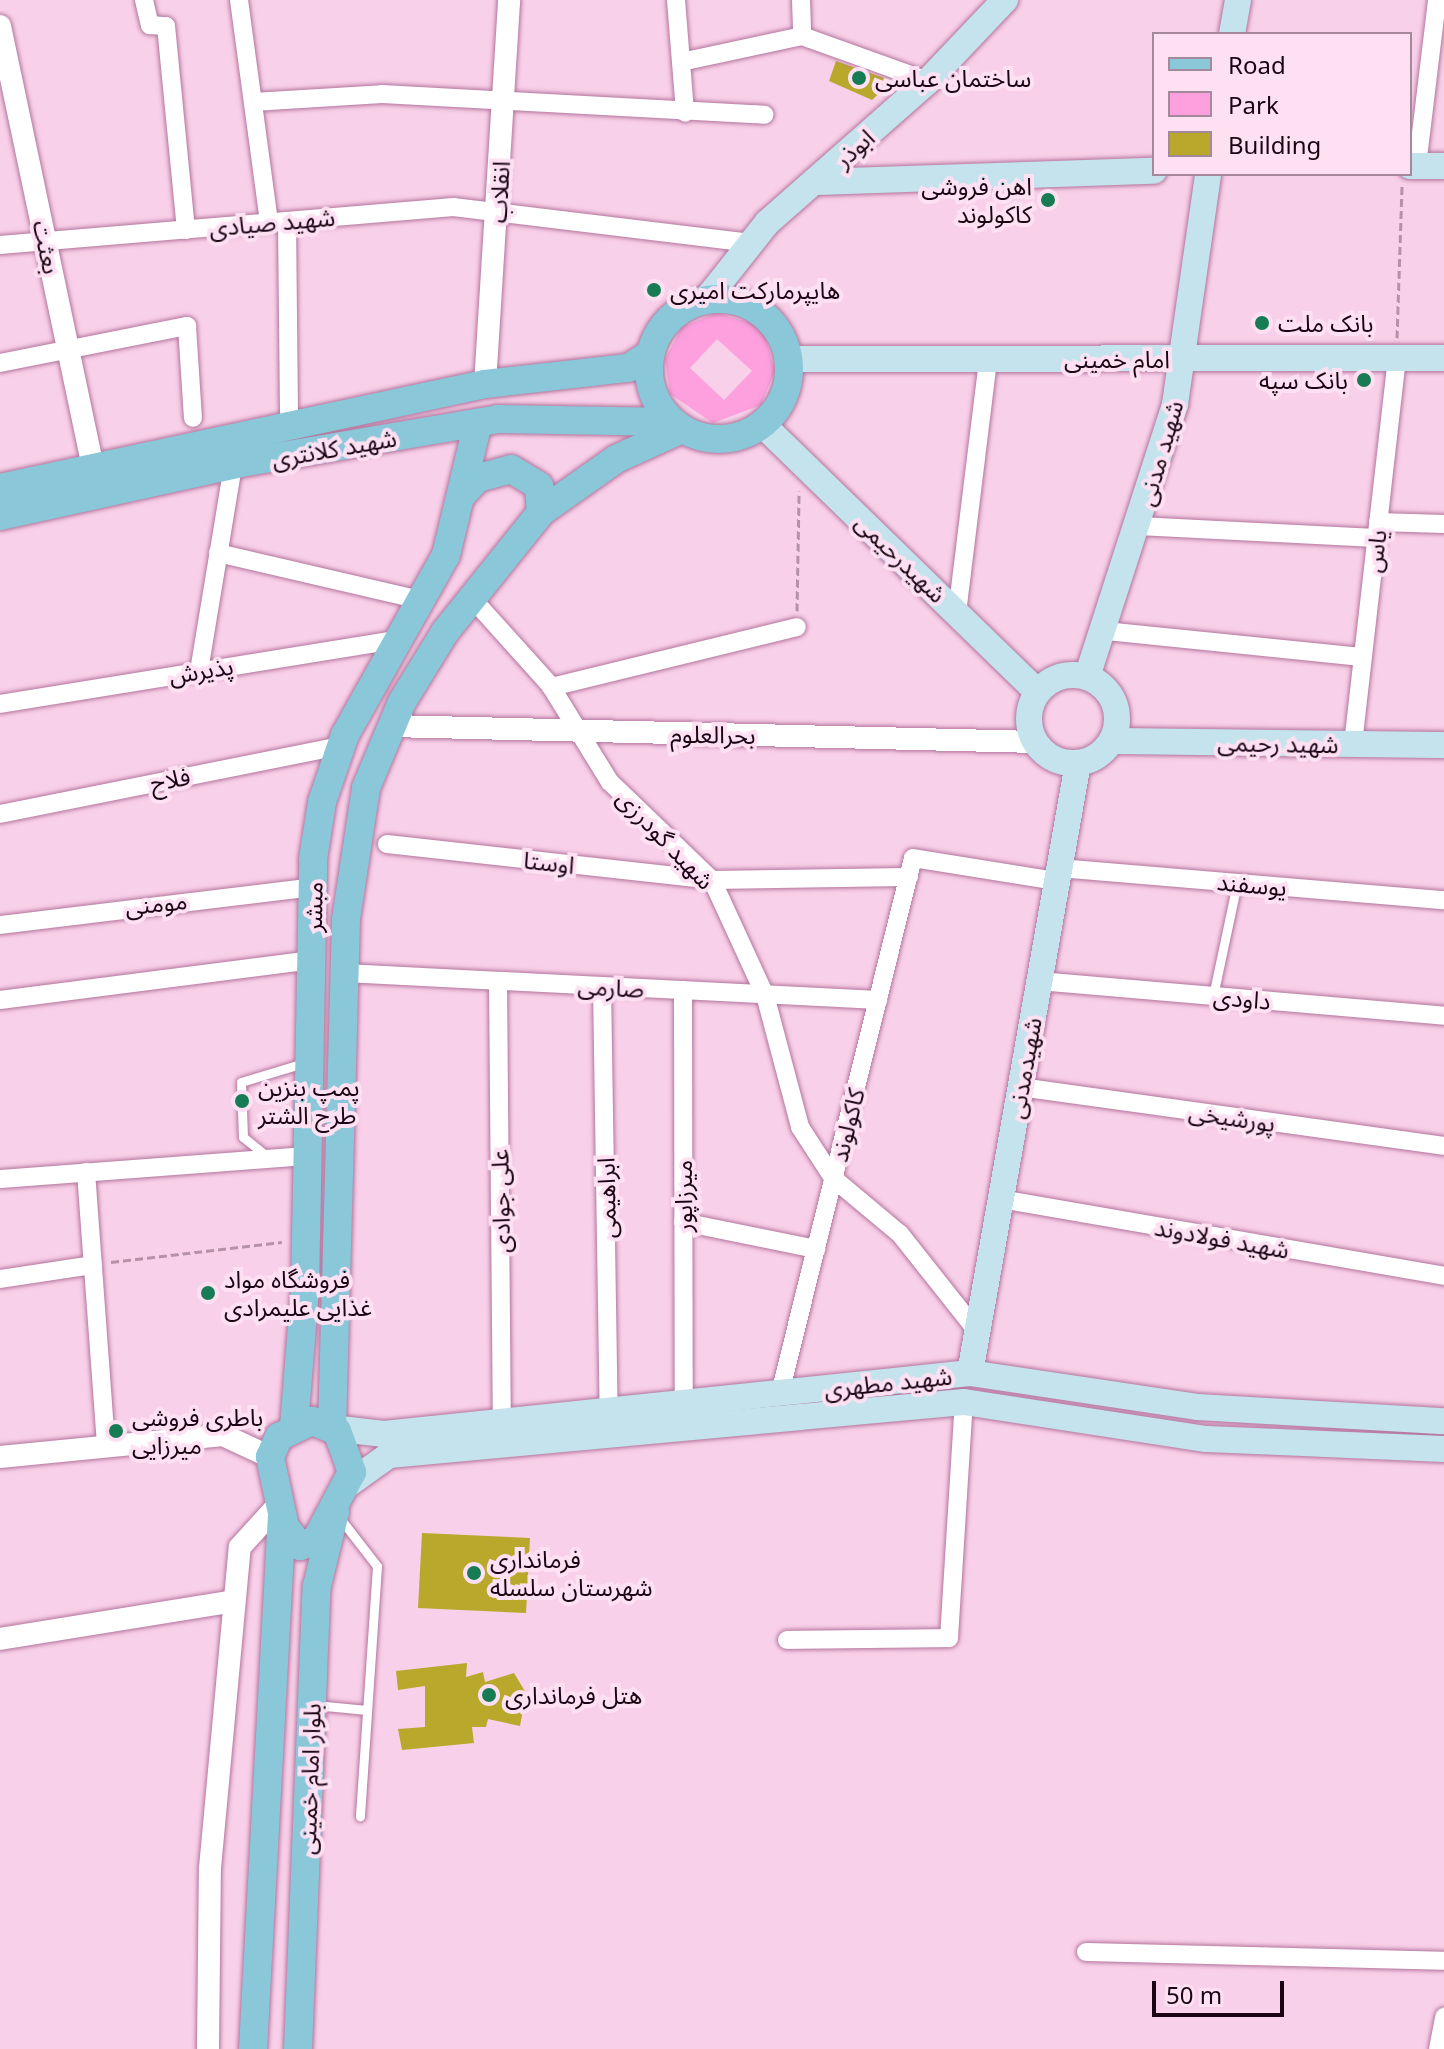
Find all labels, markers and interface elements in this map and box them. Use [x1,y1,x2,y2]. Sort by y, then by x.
legend [1152,32,1412,176]
text: Road [1228,48,1286,81]
place label: ساختمان عباسی [875,64,1031,92]
marker: ساختمان عباسی [850,69,868,87]
text: Park [1228,88,1279,121]
street label: ابوذر [828,123,880,173]
text: Building [1228,128,1321,161]
street label: انقلاب [483,160,515,224]
place label: اهن فروشی کاکولوند [921,172,1032,228]
marker: اهن فروشی کاکولوند [1039,191,1057,209]
street label: شهید صیادی [208,202,336,242]
street label: بعثت [27,218,67,276]
place label: هایپرمارکت امیری [670,276,840,304]
marker: هایپرمارکت امیری [645,281,663,299]
place label: بانک ملت [1278,309,1374,337]
marker: بانک ملت [1253,314,1271,332]
street label: امام خمینی [1064,345,1170,373]
place label: بانک سپه [1259,366,1348,394]
marker: بانک سپه [1355,371,1373,389]
street label: شهید مدنی [1131,397,1189,509]
street label: شهید کلانتری [269,423,399,473]
street label: شهیدرحیمی [850,508,952,608]
street label: یاس [1358,528,1392,574]
street label: پذیرش [167,651,235,689]
street label: بحرالعلوم [670,719,756,749]
street label: شهید رحیمی [1217,728,1339,758]
street label: فلاح [147,761,193,797]
street label: شهید گودرزی [611,783,721,895]
street label: اوستا [522,845,576,879]
street label: یوسفند [1216,867,1288,901]
street label: مبشر [298,881,328,933]
street label: مومنی [123,885,189,921]
street label: صارمی [577,971,645,1003]
street label: داودی [1212,981,1272,1015]
street label: شهیدمدنی [1001,1015,1047,1121]
place label: پمپ بنزین طرح الشتر [258,1073,360,1129]
street label: کاکولوند [824,1085,870,1165]
marker: پمپ بنزین طرح الشتر [233,1092,251,1110]
street label: پورشیخی [1187,1097,1277,1137]
street label: علی جوادی [485,1149,515,1253]
street label: ابراهیمی [591,1157,621,1239]
street label: میرزاپور [669,1160,697,1232]
street label: شهید فولادوند [1152,1212,1292,1264]
place label: فروشگاه مواد غذایی علیمرادی [224,1265,372,1321]
marker: فروشگاه مواد غذایی علیمرادی [199,1284,217,1302]
street label: شهید مطهری [823,1361,953,1403]
place label: باطری فروشی میرزایی [132,1403,263,1459]
marker: باطری فروشی میرزایی [107,1422,125,1440]
place label: فرمانداری شهرستان سلسله [490,1545,652,1601]
marker: فرمانداری شهرستان سلسله [465,1564,483,1582]
place label: هتل فرمانداری [505,1681,642,1709]
marker: هتل فرمانداری [480,1686,498,1704]
street label: بلوار امام خمینی [292,1703,326,1855]
scale bar [1156,1965,1288,2015]
text: 50 m [1166,1978,1222,2011]

